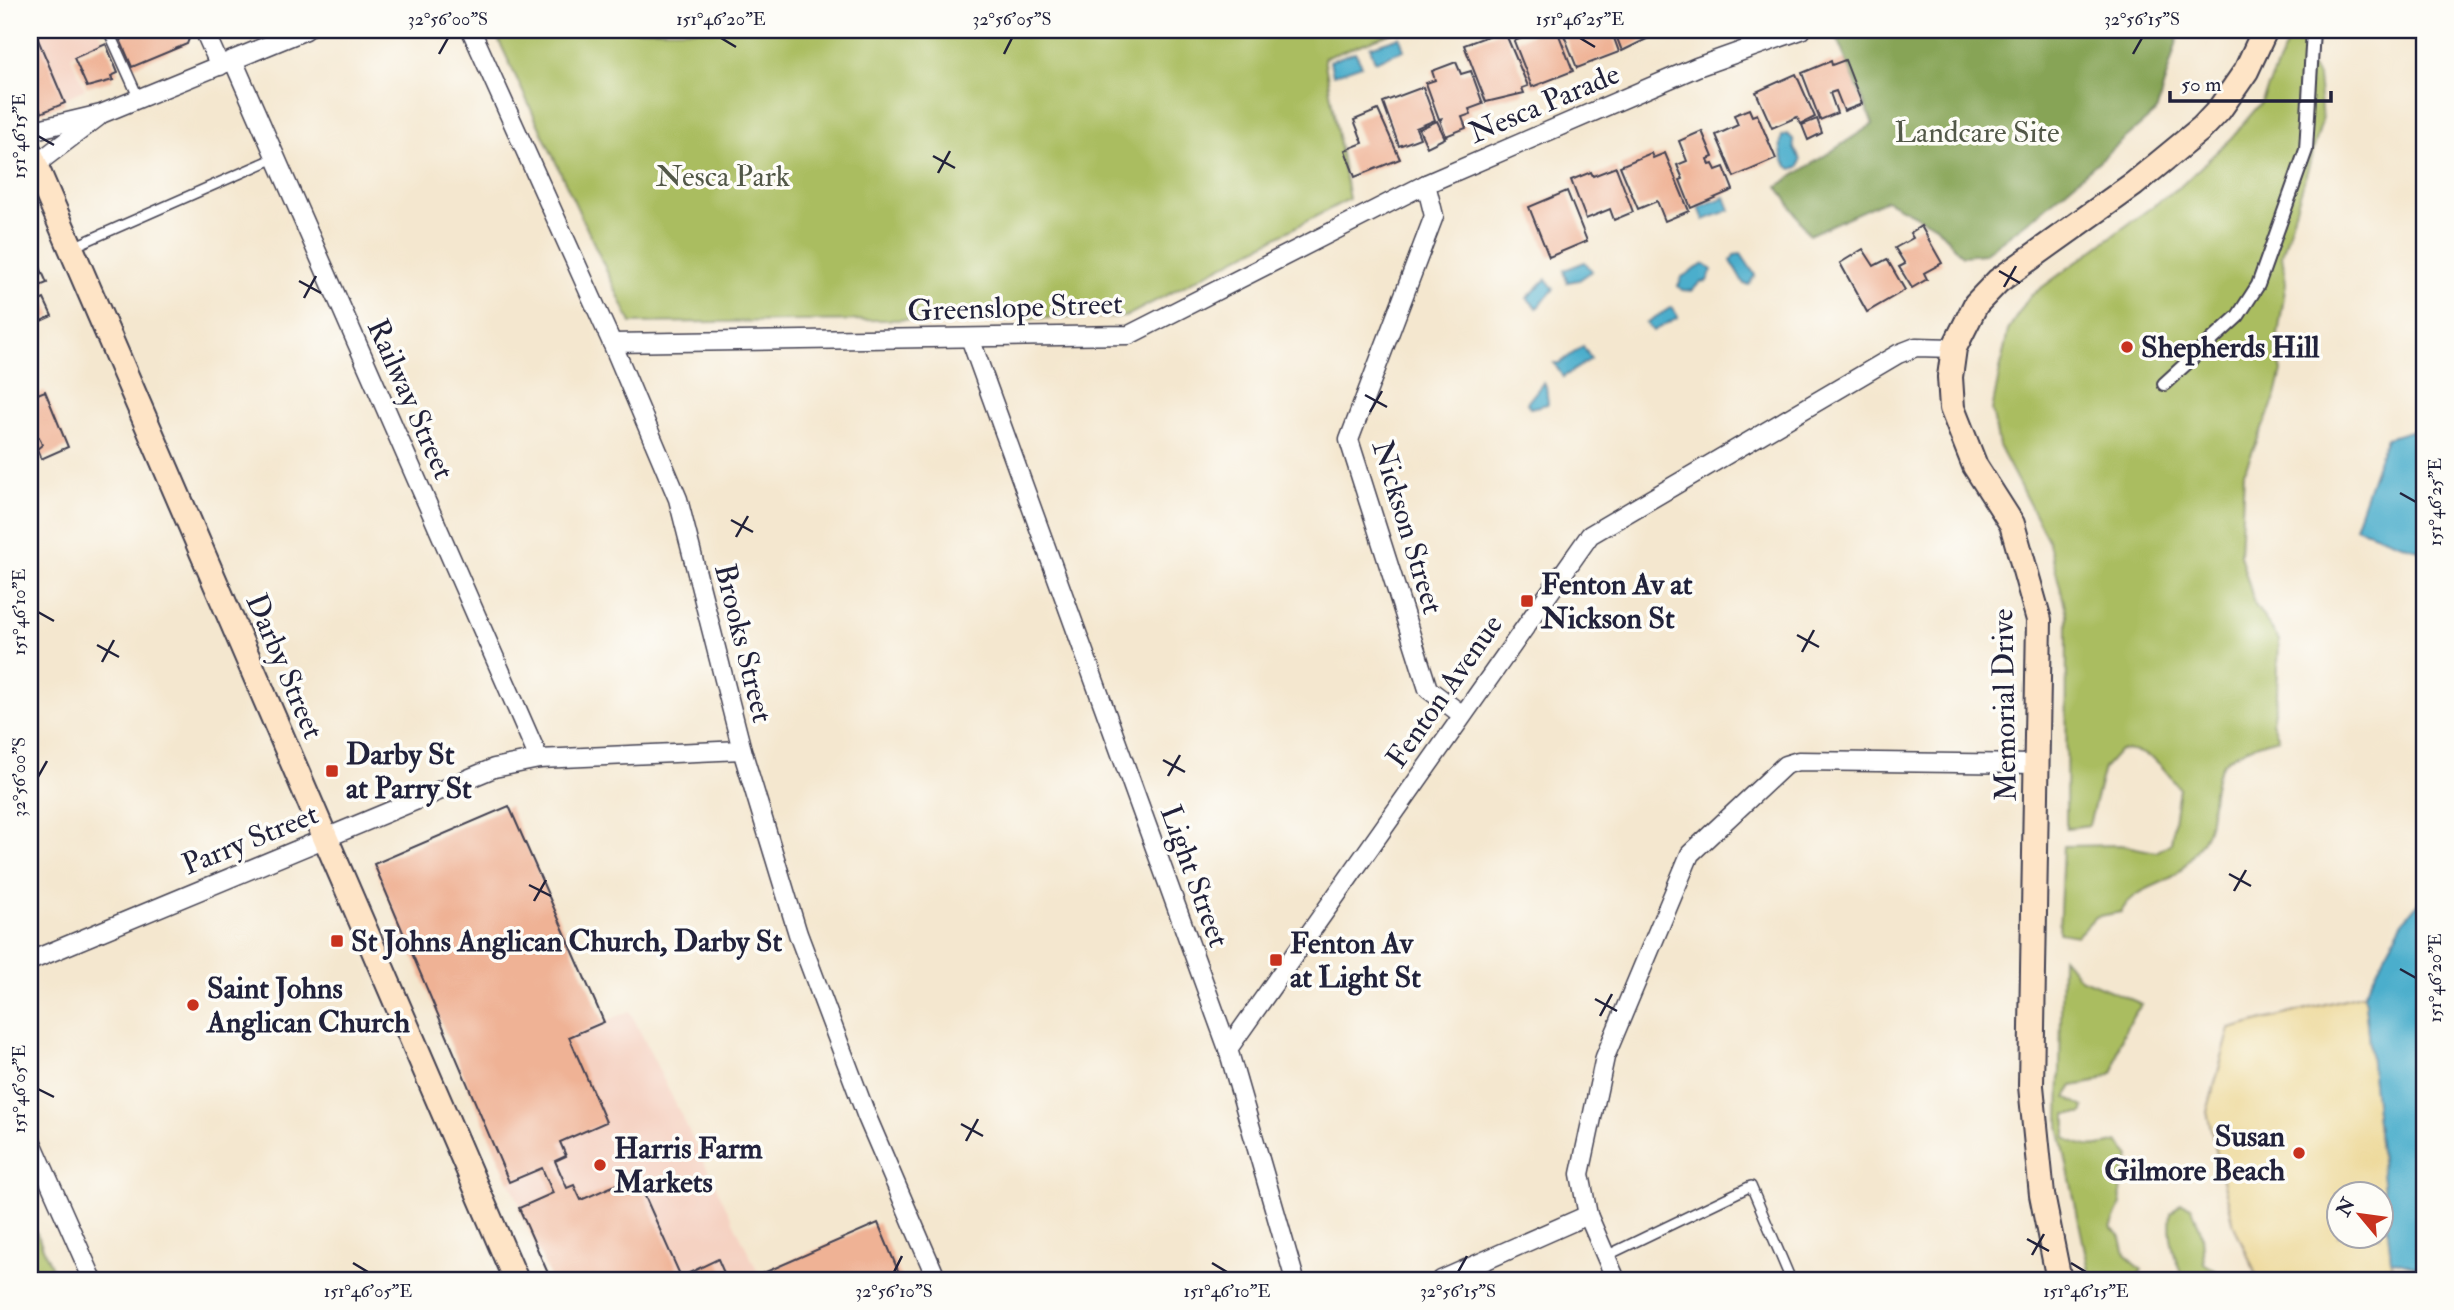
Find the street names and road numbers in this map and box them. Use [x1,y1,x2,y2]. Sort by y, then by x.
street label: Nesca Parade [1463,55,1625,152]
street label: Greenslope Street [907,285,1124,330]
street label: Railway Street [359,313,462,485]
street label: Nickson Street [1364,436,1452,619]
street label: Brooks Street [706,560,781,727]
street label: Darby Street [237,588,332,745]
street label: Fenton Avenue [1378,608,1511,775]
street label: Memorial Drive [1984,608,2025,802]
street label: Parry Street [177,795,324,883]
street label: Light Street [1152,800,1237,952]

